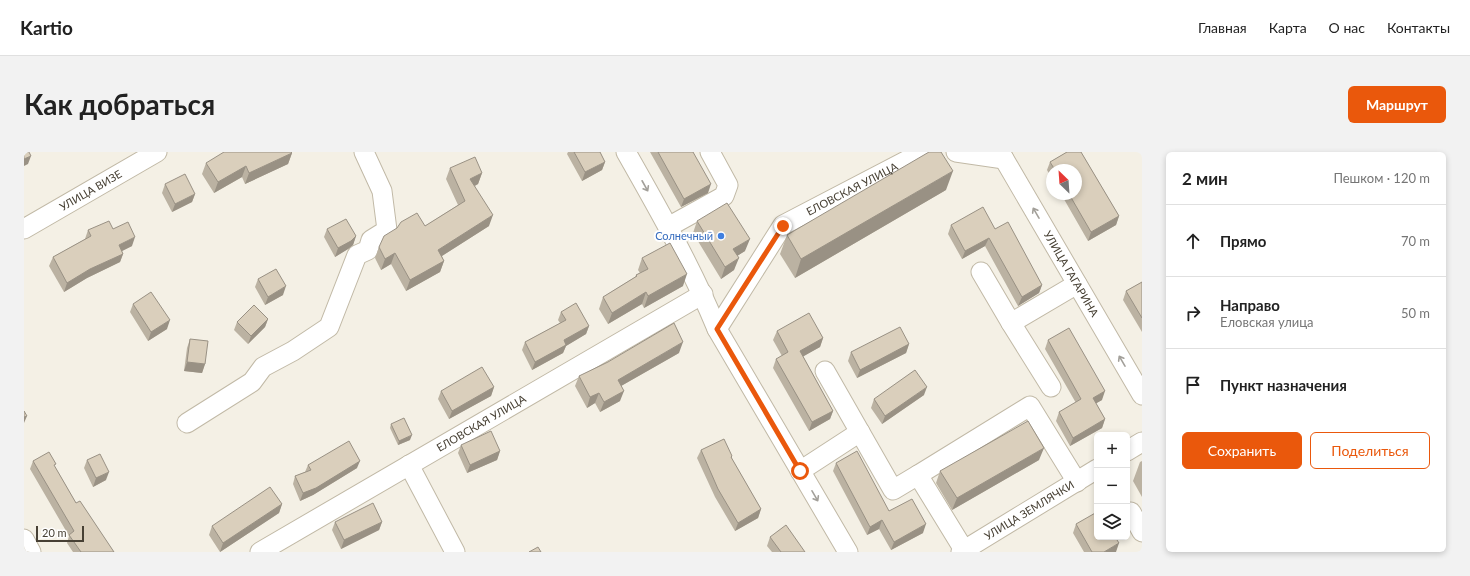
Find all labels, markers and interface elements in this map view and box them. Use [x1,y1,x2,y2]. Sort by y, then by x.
text: Kartio [20,16,73,39]
text: Главная [1198,19,1247,36]
text: Карта [1269,19,1307,36]
text: О нас [1329,19,1365,36]
text: Контакты [1387,19,1450,36]
button: Маршрут [1348,86,1446,123]
text: Как добраться [24,87,215,121]
street label: ЕЛОВСКАЯ УЛИЦА [804,159,900,218]
north arrow [1046,164,1082,200]
street label: УЛИЦА ВИЗЕ [57,167,124,213]
text: 2 мин [1182,168,1228,189]
text: Пешком · 120 m [1333,170,1430,186]
one-way arrow [642,180,650,192]
one-way arrow [1031,207,1039,219]
route end [774,217,792,235]
street label: УЛИЦА ГАГАРИНА [1041,228,1102,319]
place label: Солнечный [655,229,713,242]
icon: ahead [1182,230,1204,252]
marker: Солнечный [716,231,726,241]
text: Прямо [1220,232,1266,250]
text: 70 m [1401,233,1430,249]
text: Направо [1220,296,1280,314]
icon: right [1182,302,1204,324]
text: 50 m [1401,305,1430,321]
text: Еловская улица [1220,314,1314,330]
one-way arrow [1118,355,1126,367]
icon: arrive [1182,374,1204,396]
text: Пункт назначения [1220,376,1347,394]
street label: ЕЛОВСКАЯ УЛИЦА [434,391,528,454]
map controls [1094,432,1130,540]
button: + [1094,432,1130,468]
button: Сохранить [1182,432,1302,469]
button: Поделиться [1310,432,1430,469]
route start [791,462,809,480]
button: − [1094,468,1130,504]
street label: УЛИЦА ЗЕМЛЯЧКИ [982,478,1076,542]
one-way arrow [812,490,820,502]
button: layers [1094,504,1130,540]
scale bar [36,524,84,543]
text: 20 m [42,526,67,539]

